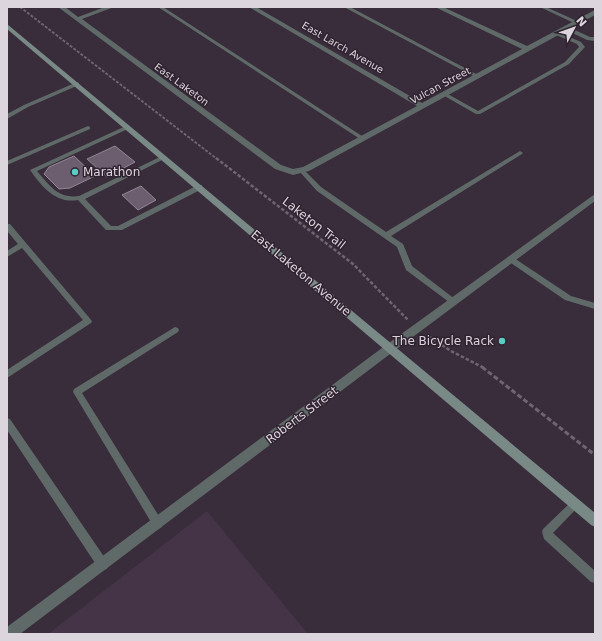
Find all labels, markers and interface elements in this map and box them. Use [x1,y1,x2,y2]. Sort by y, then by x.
north arrow [554,8,594,48]
text: N [573,14,589,30]
street label: East Larch Avenue [300,20,386,75]
street label: East Laketon [152,61,211,108]
street label: Vulcan Street [408,65,472,106]
place label: Marathon [83,165,140,179]
marker: Marathon [70,167,80,177]
street label: Laketon Trail [280,194,348,252]
street label: East Laketon Avenue [248,227,354,319]
place label: The Bicycle Rack [391,334,494,348]
marker: The Bicycle Rack [497,336,507,346]
street label: Roberts Street [263,383,341,447]

